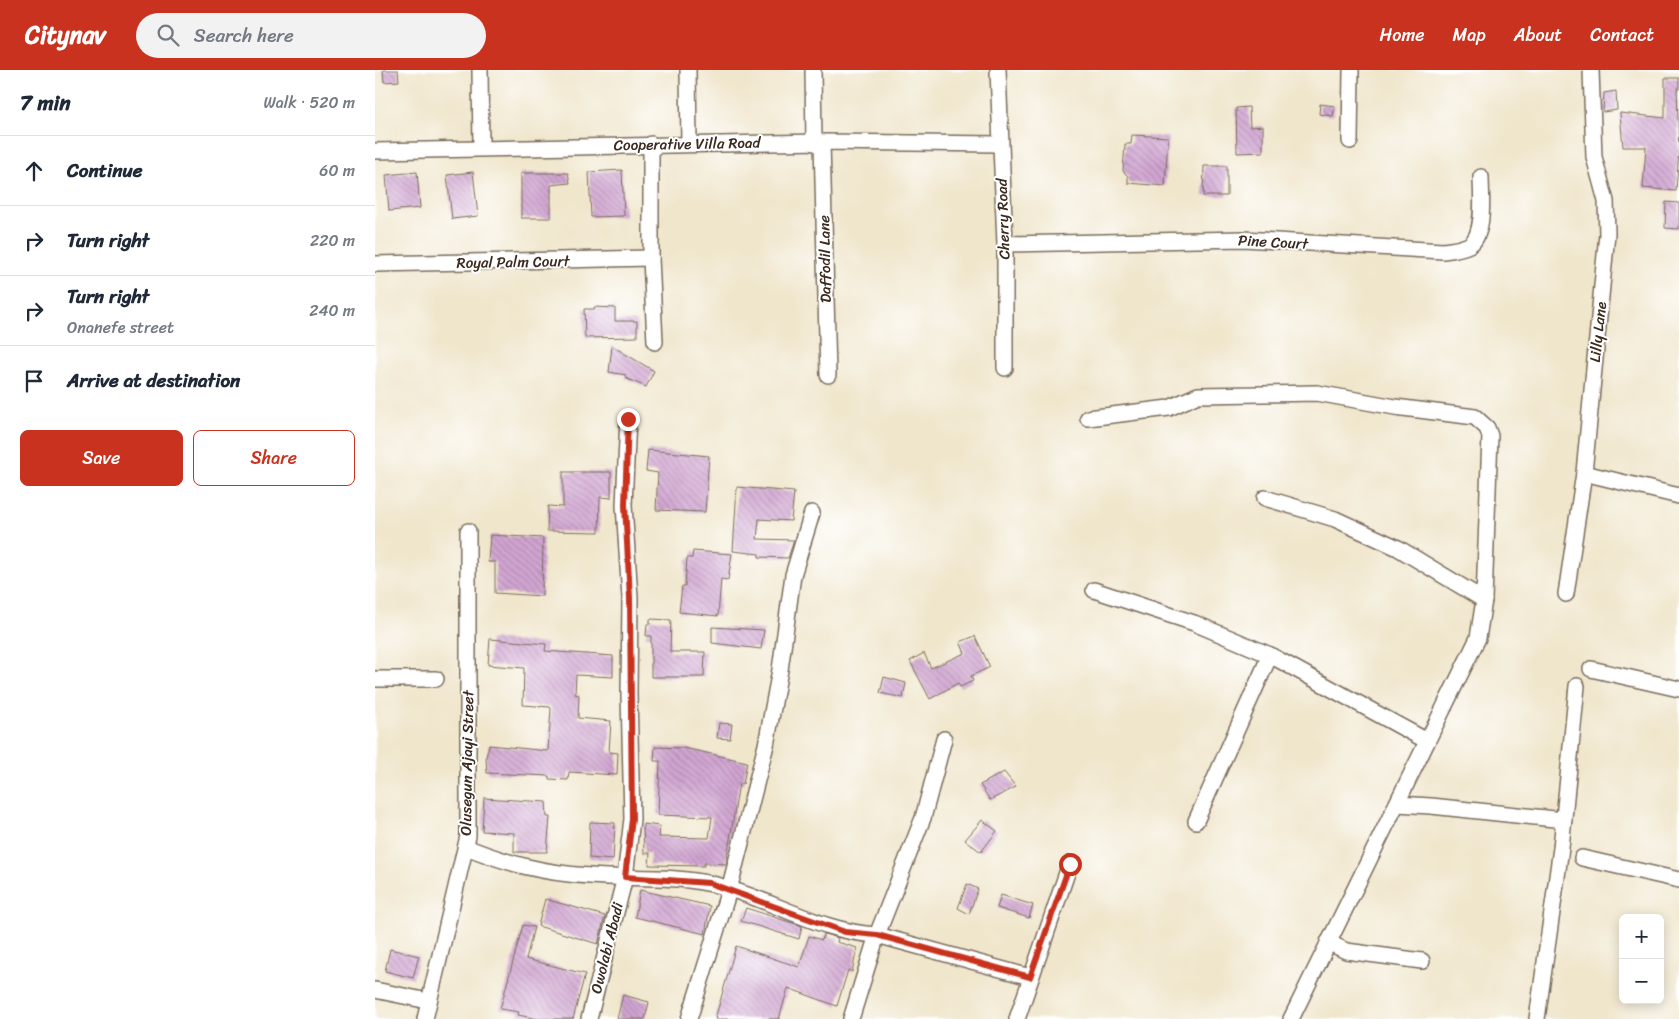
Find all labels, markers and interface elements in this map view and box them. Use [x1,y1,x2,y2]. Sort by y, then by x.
search box [136,13,486,58]
text: Citynav [25,14,106,56]
text: Search here [194,19,294,52]
text: Home [1380,19,1425,51]
text: Map [1453,19,1486,51]
text: About [1514,19,1562,51]
text: Contact [1590,19,1654,51]
icon: search [154,21,182,49]
text: 7 min [20,84,71,122]
text: Walk · 520 m [263,88,355,117]
street label: Cooperative Villa Road [613,130,762,158]
text: Continue [67,154,143,187]
text: 60 m [319,156,355,185]
icon: ahead [20,157,48,185]
street label: Cherry Road [989,177,1017,260]
street label: Daffodil Lane [811,215,839,303]
text: Turn right [67,224,149,257]
text: 220 m [310,226,355,255]
icon: right [20,227,48,255]
street label: Pine Court [1237,227,1310,257]
street label: Royal Palm Court [456,248,571,276]
text: Turn right [67,280,149,313]
text: 240 m [309,296,355,325]
icon: right [20,297,48,325]
street label: Lilly Lane [1582,300,1614,364]
text: Onanefe street [67,313,174,342]
text: Arrive at destination [67,364,240,397]
icon: arrive [20,367,48,395]
route end [617,408,640,431]
button: Save [20,430,183,486]
button: Share [193,430,355,486]
street label: Olusegun Ajayi Street [453,689,481,836]
route start [1059,853,1082,876]
street label: Owolabi Abadi [583,899,631,996]
map controls [1619,914,1664,1004]
button: + [1619,914,1664,959]
button: − [1619,959,1664,1004]

